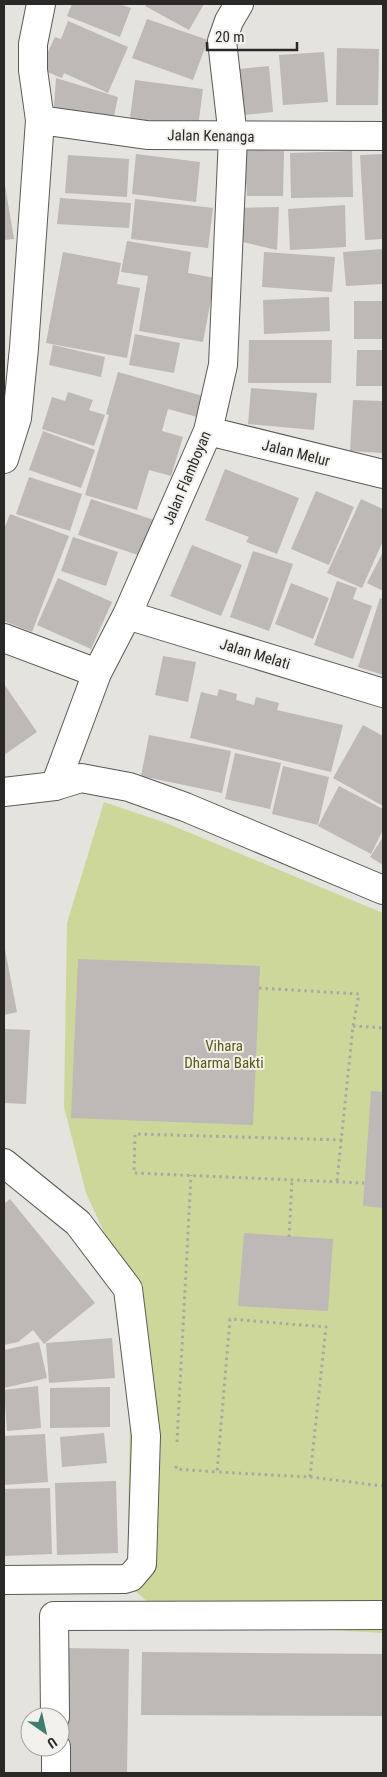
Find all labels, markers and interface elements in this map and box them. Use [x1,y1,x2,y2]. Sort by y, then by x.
scale bar [207,20,297,52]
text: 20 m [215,28,245,46]
street label: Jalan Kenanga [167,126,255,146]
street label: Jalan Flamboyan [159,428,215,528]
street label: Jalan Melur [260,436,332,470]
street label: Jalan Melati [218,635,292,673]
park label: Vihara Dharma Bakti [184,1037,264,1072]
north arrow [20,1707,70,1757]
text: U [44,1734,60,1752]

